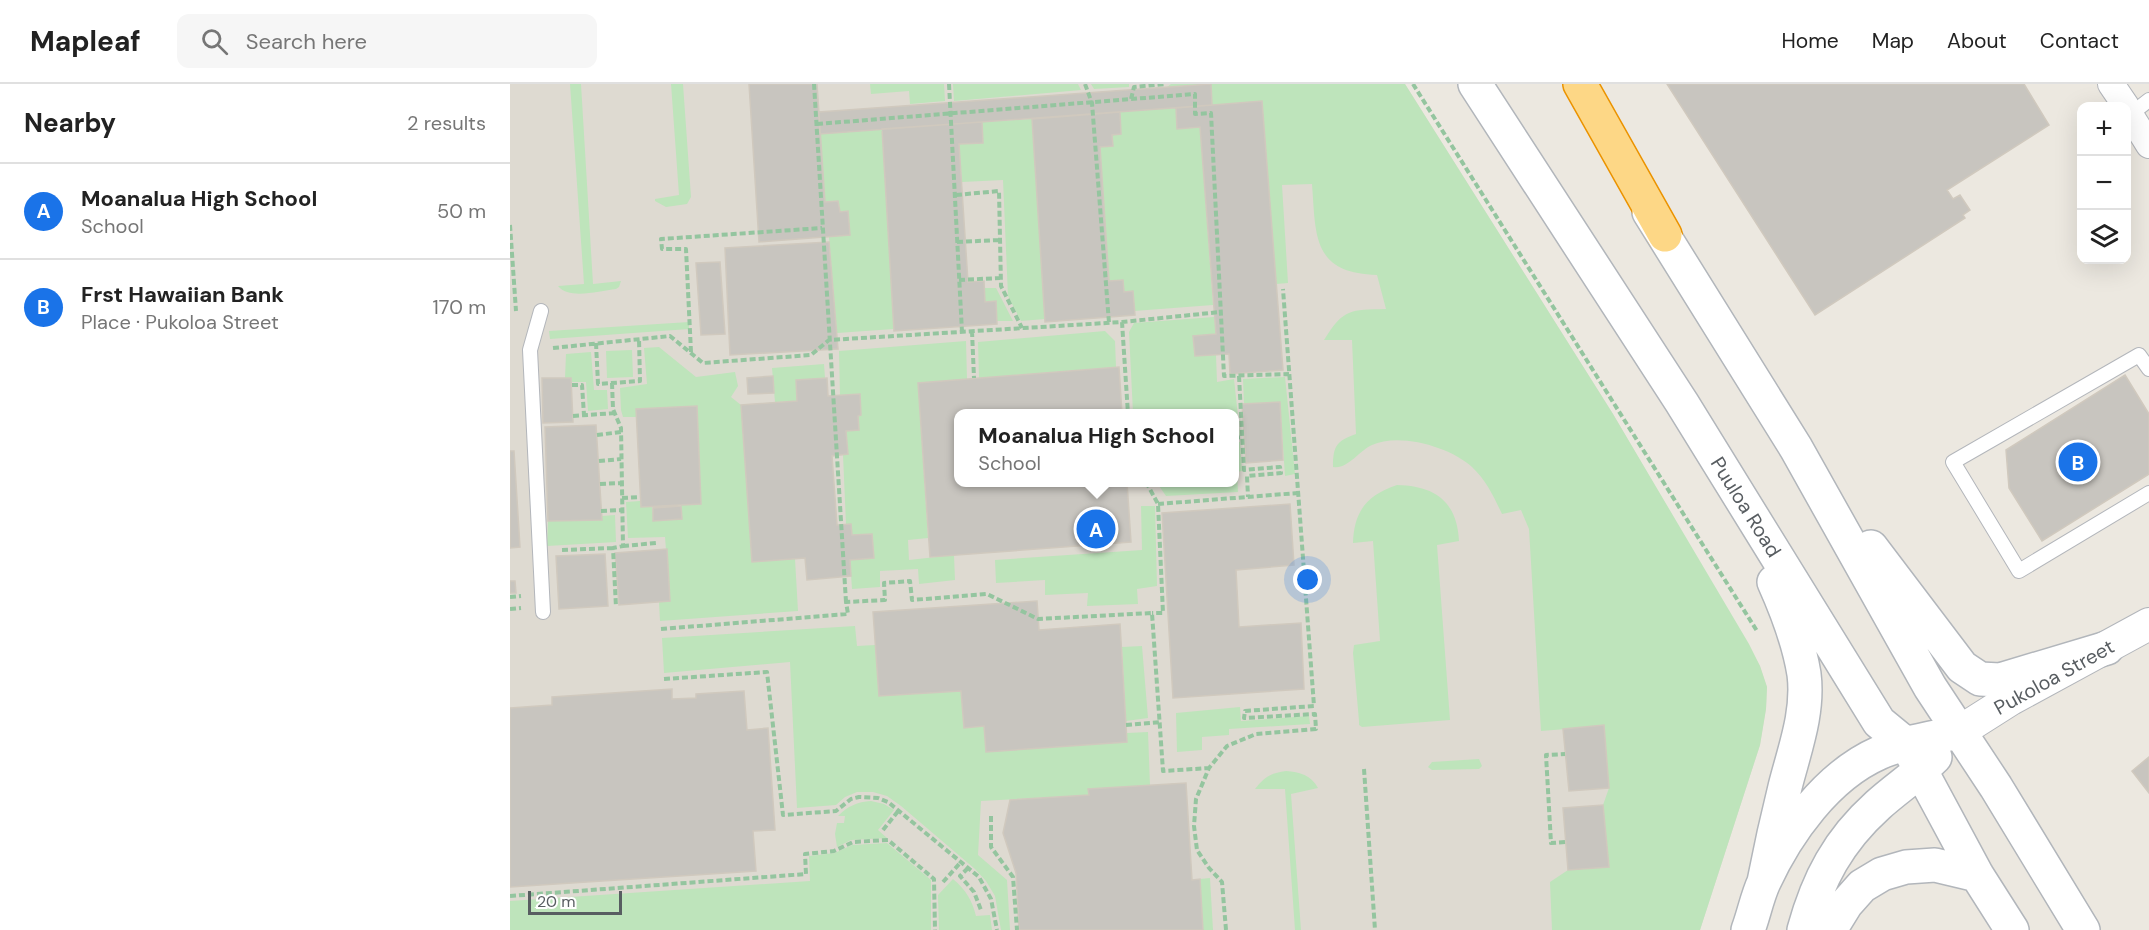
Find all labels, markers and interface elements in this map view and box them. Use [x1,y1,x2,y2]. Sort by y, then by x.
search box [177,14,597,68]
text: Mapleaf [30,23,141,60]
icon: search [198,25,231,58]
text: Search here [246,27,367,56]
text: Home [1781,27,1839,55]
text: Map [1872,27,1914,55]
text: About [1947,27,2007,55]
text: Contact [2040,27,2119,55]
map controls [2077,102,2131,264]
button: + [2077,102,2131,156]
text: Nearby [24,106,116,140]
text: 2 results [407,110,486,136]
button: − [2077,156,2131,210]
text: Moanalua High School [81,184,317,213]
text: A [36,198,51,224]
text: 50 m [437,198,486,224]
button: layers [2077,210,2131,264]
text: School [81,213,144,239]
text: Frst Hawaiian Bank [81,280,284,309]
text: B [37,294,50,320]
text: 170 m [433,294,486,320]
text: Place · Pukoloa Street [81,309,279,335]
popup [954,409,1239,487]
text: Moanalua High School [978,421,1215,450]
pin: B [2058,440,2098,484]
text: School [978,450,1041,476]
street label: Puuloa Road [1705,452,1787,562]
pin: A [1076,506,1116,552]
your location [1293,565,1322,594]
street label: Pukoloa Street [1989,633,2119,721]
scale bar [528,888,622,916]
text: 20 m [537,891,576,912]

